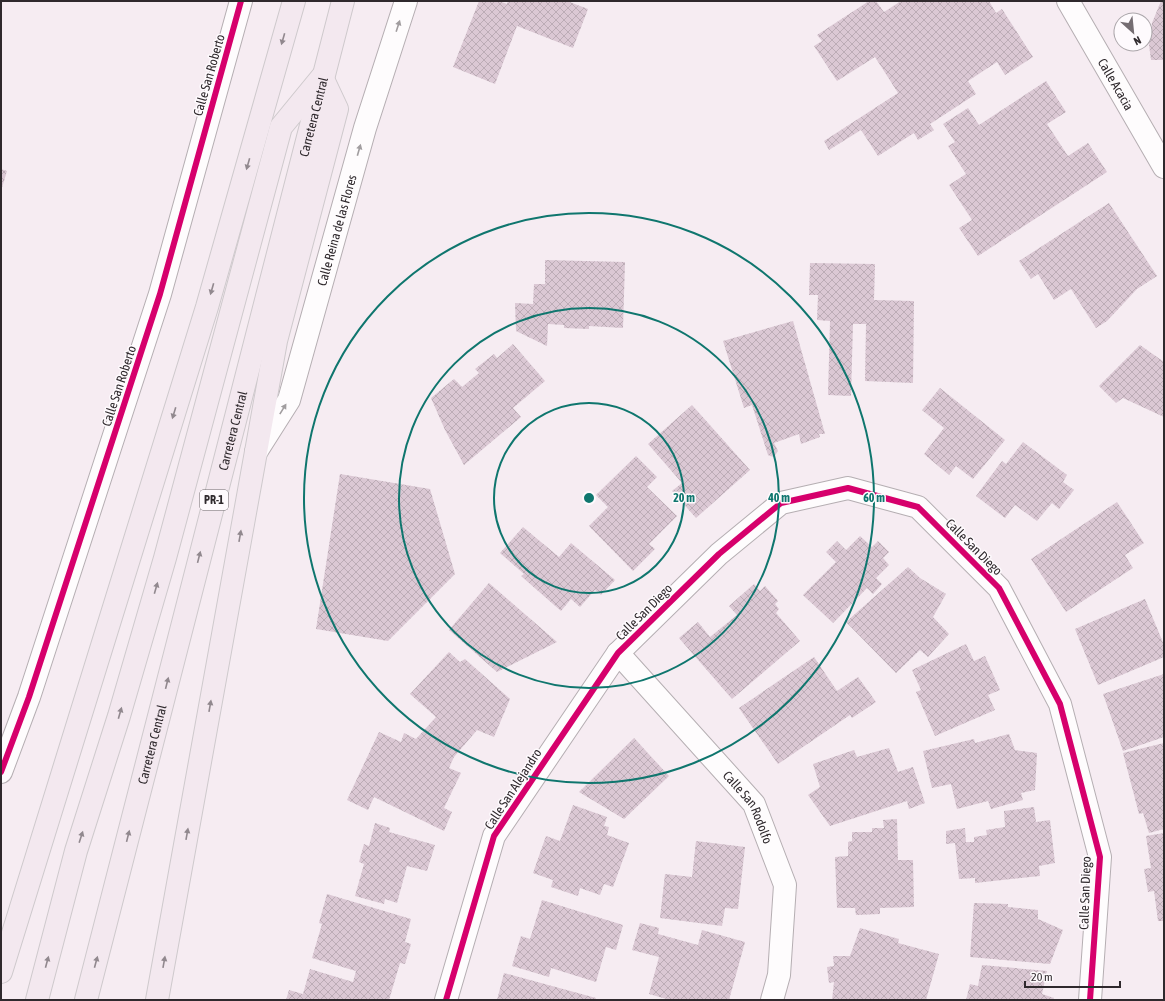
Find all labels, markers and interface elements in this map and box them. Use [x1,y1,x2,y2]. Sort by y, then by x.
north arrow [1113,12,1153,52]
one-way arrow [395,20,401,32]
street label: Calle San Roberto [190,33,228,117]
one-way arrow [280,33,286,45]
text: N [1132,34,1143,48]
street label: Calle Acacia [1095,55,1137,113]
street label: Carretera Central [296,75,331,158]
one-way arrow [356,144,362,156]
one-way arrow [244,157,250,170]
street label: Calle Reina de las Flores [314,172,359,287]
one-way arrow [209,283,215,295]
street label: Calle San Roberto [99,344,139,428]
street label: Carretera Central [215,389,250,472]
one-way arrow [280,403,287,415]
one-way arrow [171,407,177,419]
road number: PR-1 [200,490,228,510]
centre of rings [582,491,596,505]
text: 20 m [673,491,695,505]
text: 40 m [767,491,790,505]
text: 60 m [863,491,885,505]
street label: Calle San Diego [943,516,1005,578]
one-way arrow [237,530,243,543]
one-way arrow [197,551,203,564]
street label: Calle San Diego [613,581,675,643]
one-way arrow [153,582,159,594]
one-way arrow [165,677,171,690]
one-way arrow [207,700,213,712]
street label: Carretera Central [134,703,169,786]
one-way arrow [117,706,123,718]
street label: Calle San Alejandro [481,746,545,832]
street label: Calle San Rodolfo [720,768,776,846]
one-way arrow [184,828,190,840]
one-way arrow [78,830,84,842]
one-way arrow [126,830,132,843]
street label: Calle San Diego [1076,856,1094,930]
one-way arrow [45,956,51,969]
one-way arrow [93,956,99,968]
one-way arrow [161,956,167,968]
scale bar [1025,963,1120,989]
text: 20 m [1031,970,1053,984]

